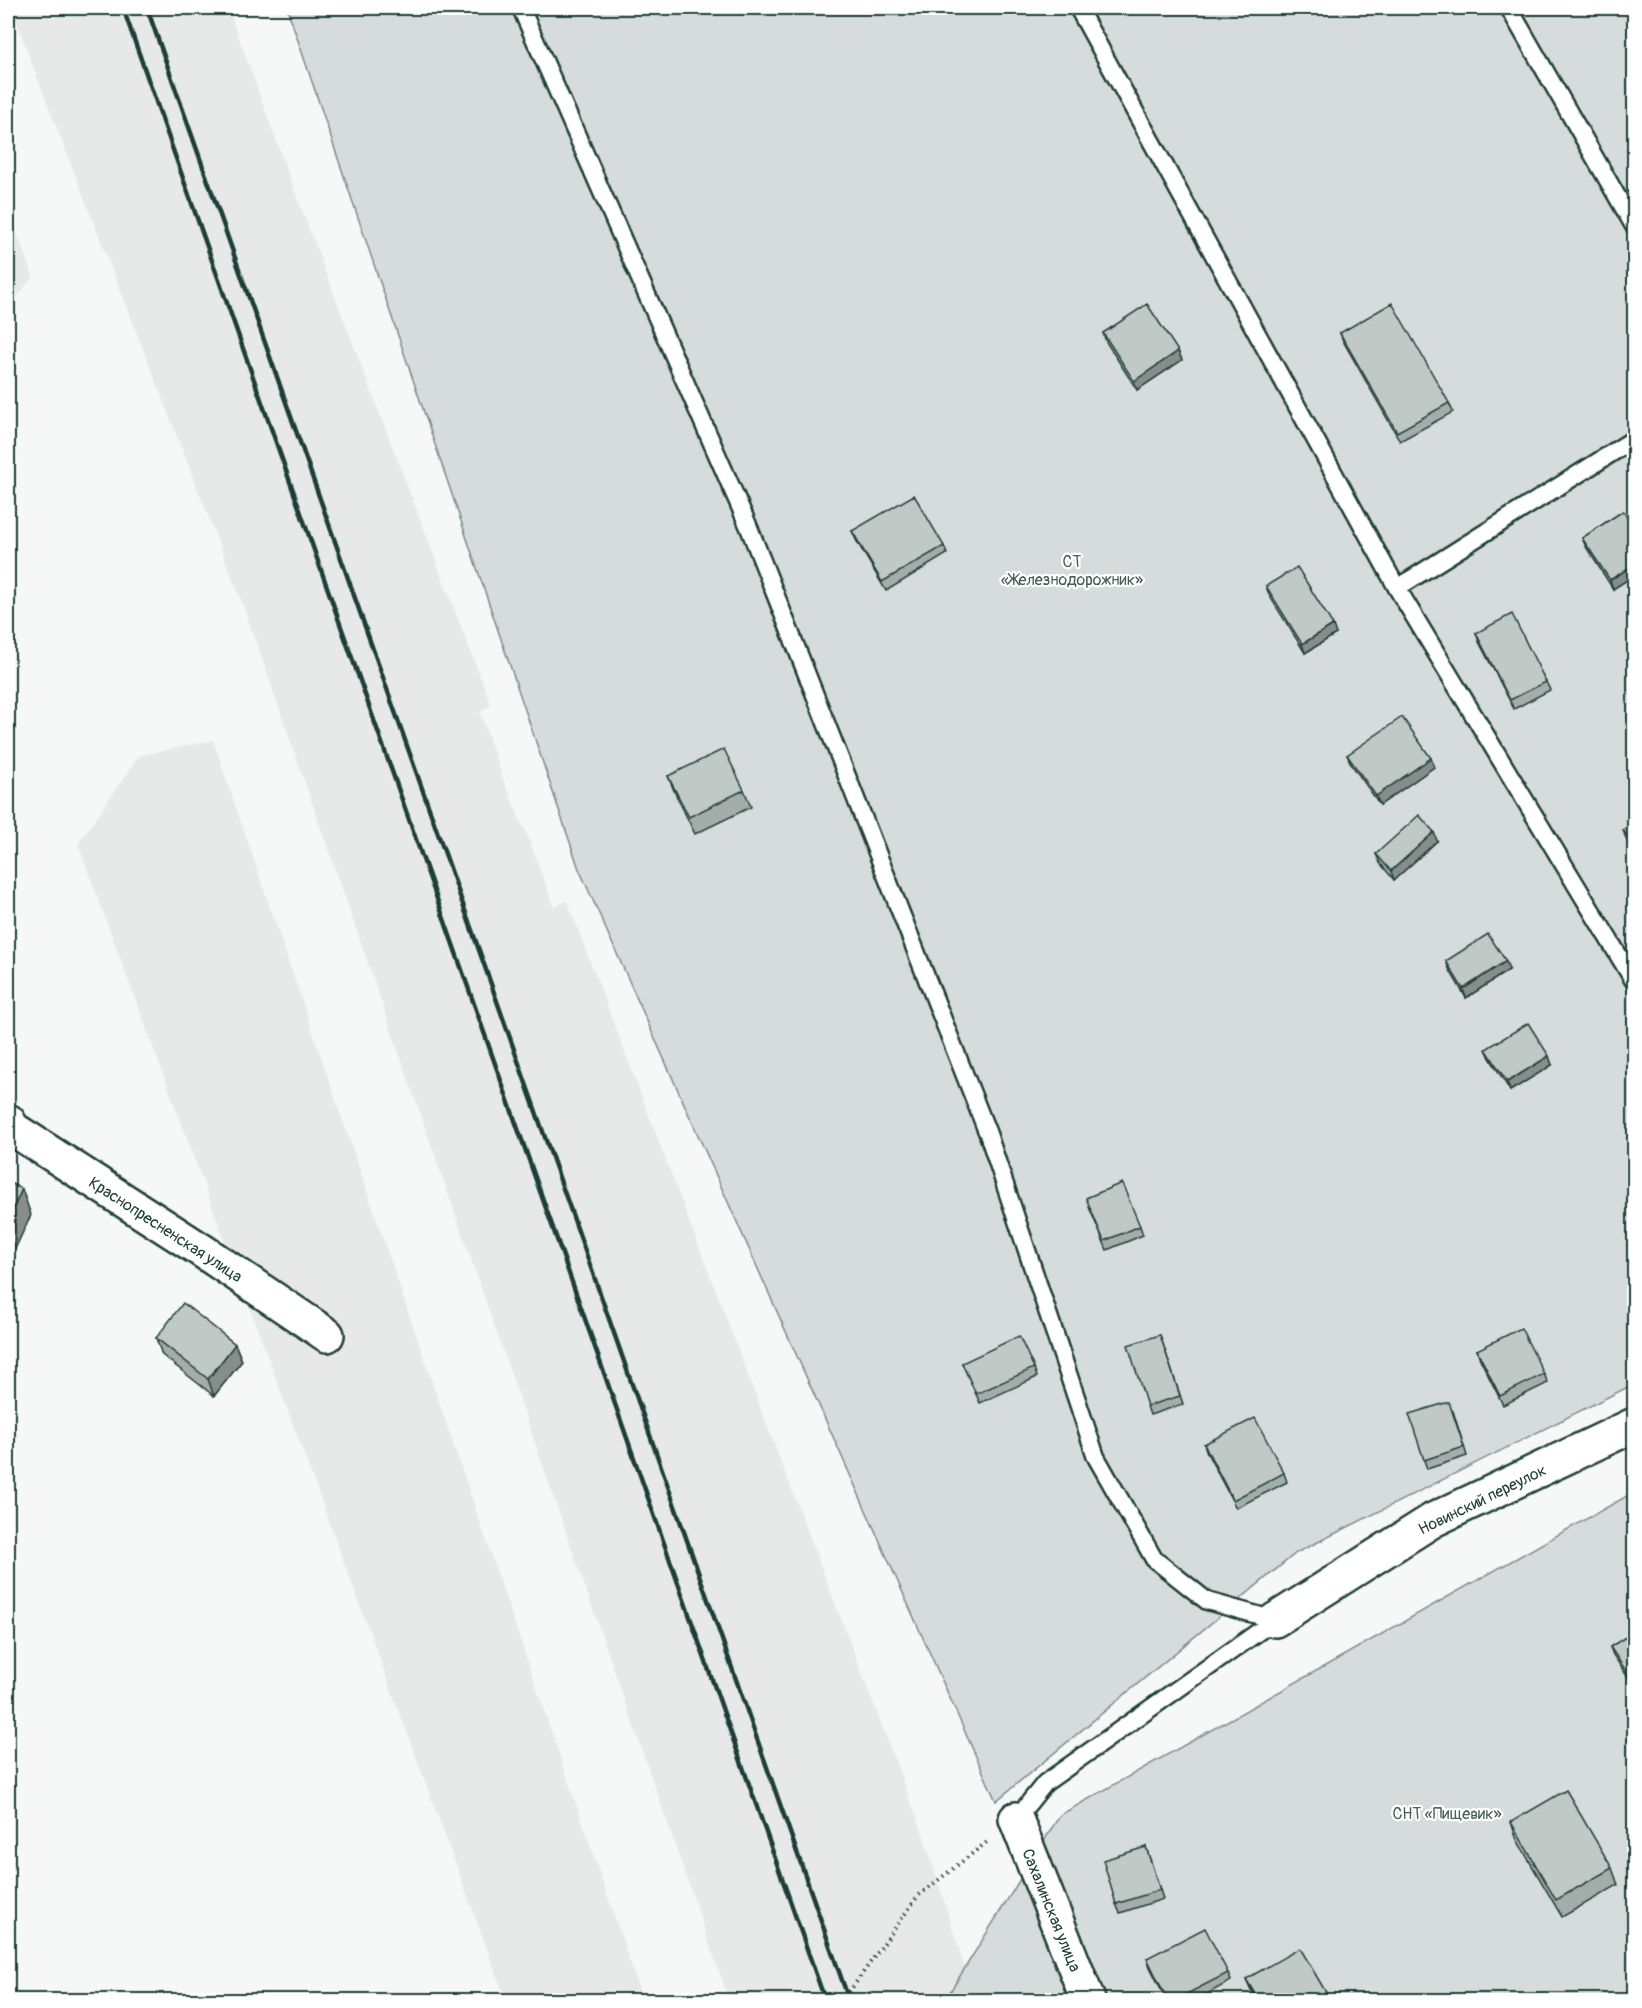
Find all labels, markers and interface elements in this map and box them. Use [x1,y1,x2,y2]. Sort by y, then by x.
park label: СТ «Железнодорожник» [1001,552,1143,590]
street label: Краснопресненская улица [85,1173,246,1287]
street label: Новинский переулок [1415,1460,1550,1540]
park label: СНТ «Пищевик» [1392,1804,1502,1824]
street label: Сахалинская улица [1017,1846,1085,1975]

